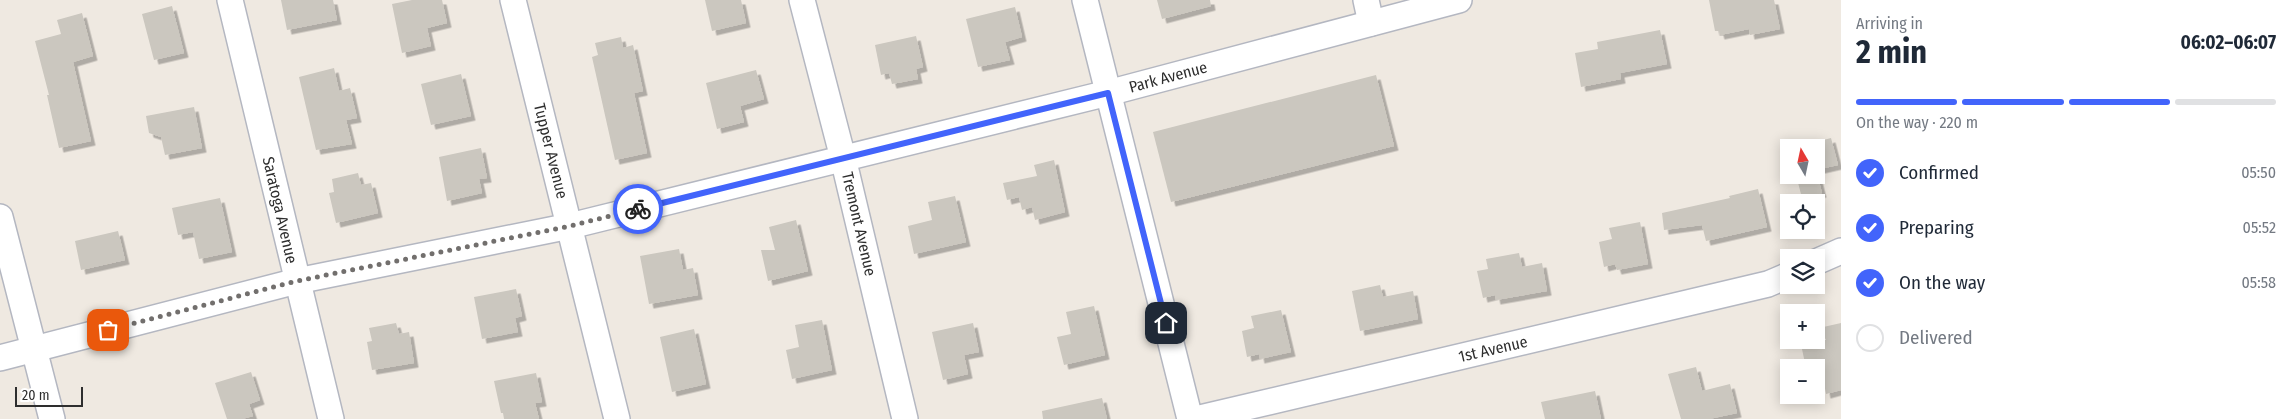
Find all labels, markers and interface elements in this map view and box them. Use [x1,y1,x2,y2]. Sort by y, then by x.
text: Arriving in [1856,14,1923,33]
text: 06:02–06:07 [2181,31,2276,54]
text: 2 min [1856,33,1927,71]
street label: Park Avenue [1127,57,1209,97]
street label: Tupper Avenue [530,101,572,201]
text: On the way · 220 m [1856,113,1978,132]
north arrow [1780,139,1825,184]
map controls [1780,139,1825,404]
street label: Saratoga Avenue [258,155,302,265]
icon: check [1856,159,1884,187]
text: Confirmed [1899,161,1979,184]
text: 05:50 [2241,163,2276,182]
street label: Tremont Avenue [838,170,880,278]
courier [613,184,663,234]
button: locate [1780,194,1825,239]
icon: bike [624,195,652,223]
icon: check [1856,214,1884,242]
text: Preparing [1899,216,1974,239]
text: 05:52 [2243,218,2276,237]
button: layers [1780,249,1825,294]
icon: check [1856,269,1884,297]
text: On the way [1899,271,1985,294]
text: 05:58 [2242,273,2276,292]
pin [1145,302,1187,344]
button: + [1780,304,1825,349]
pin [87,309,129,351]
icon: home [1152,309,1180,337]
icon: bag [94,316,122,344]
text: Delivered [1899,326,1973,349]
street label: 1st Avenue [1457,332,1529,366]
button: − [1780,359,1825,404]
scale bar [15,384,82,407]
text: 20 m [22,387,50,404]

